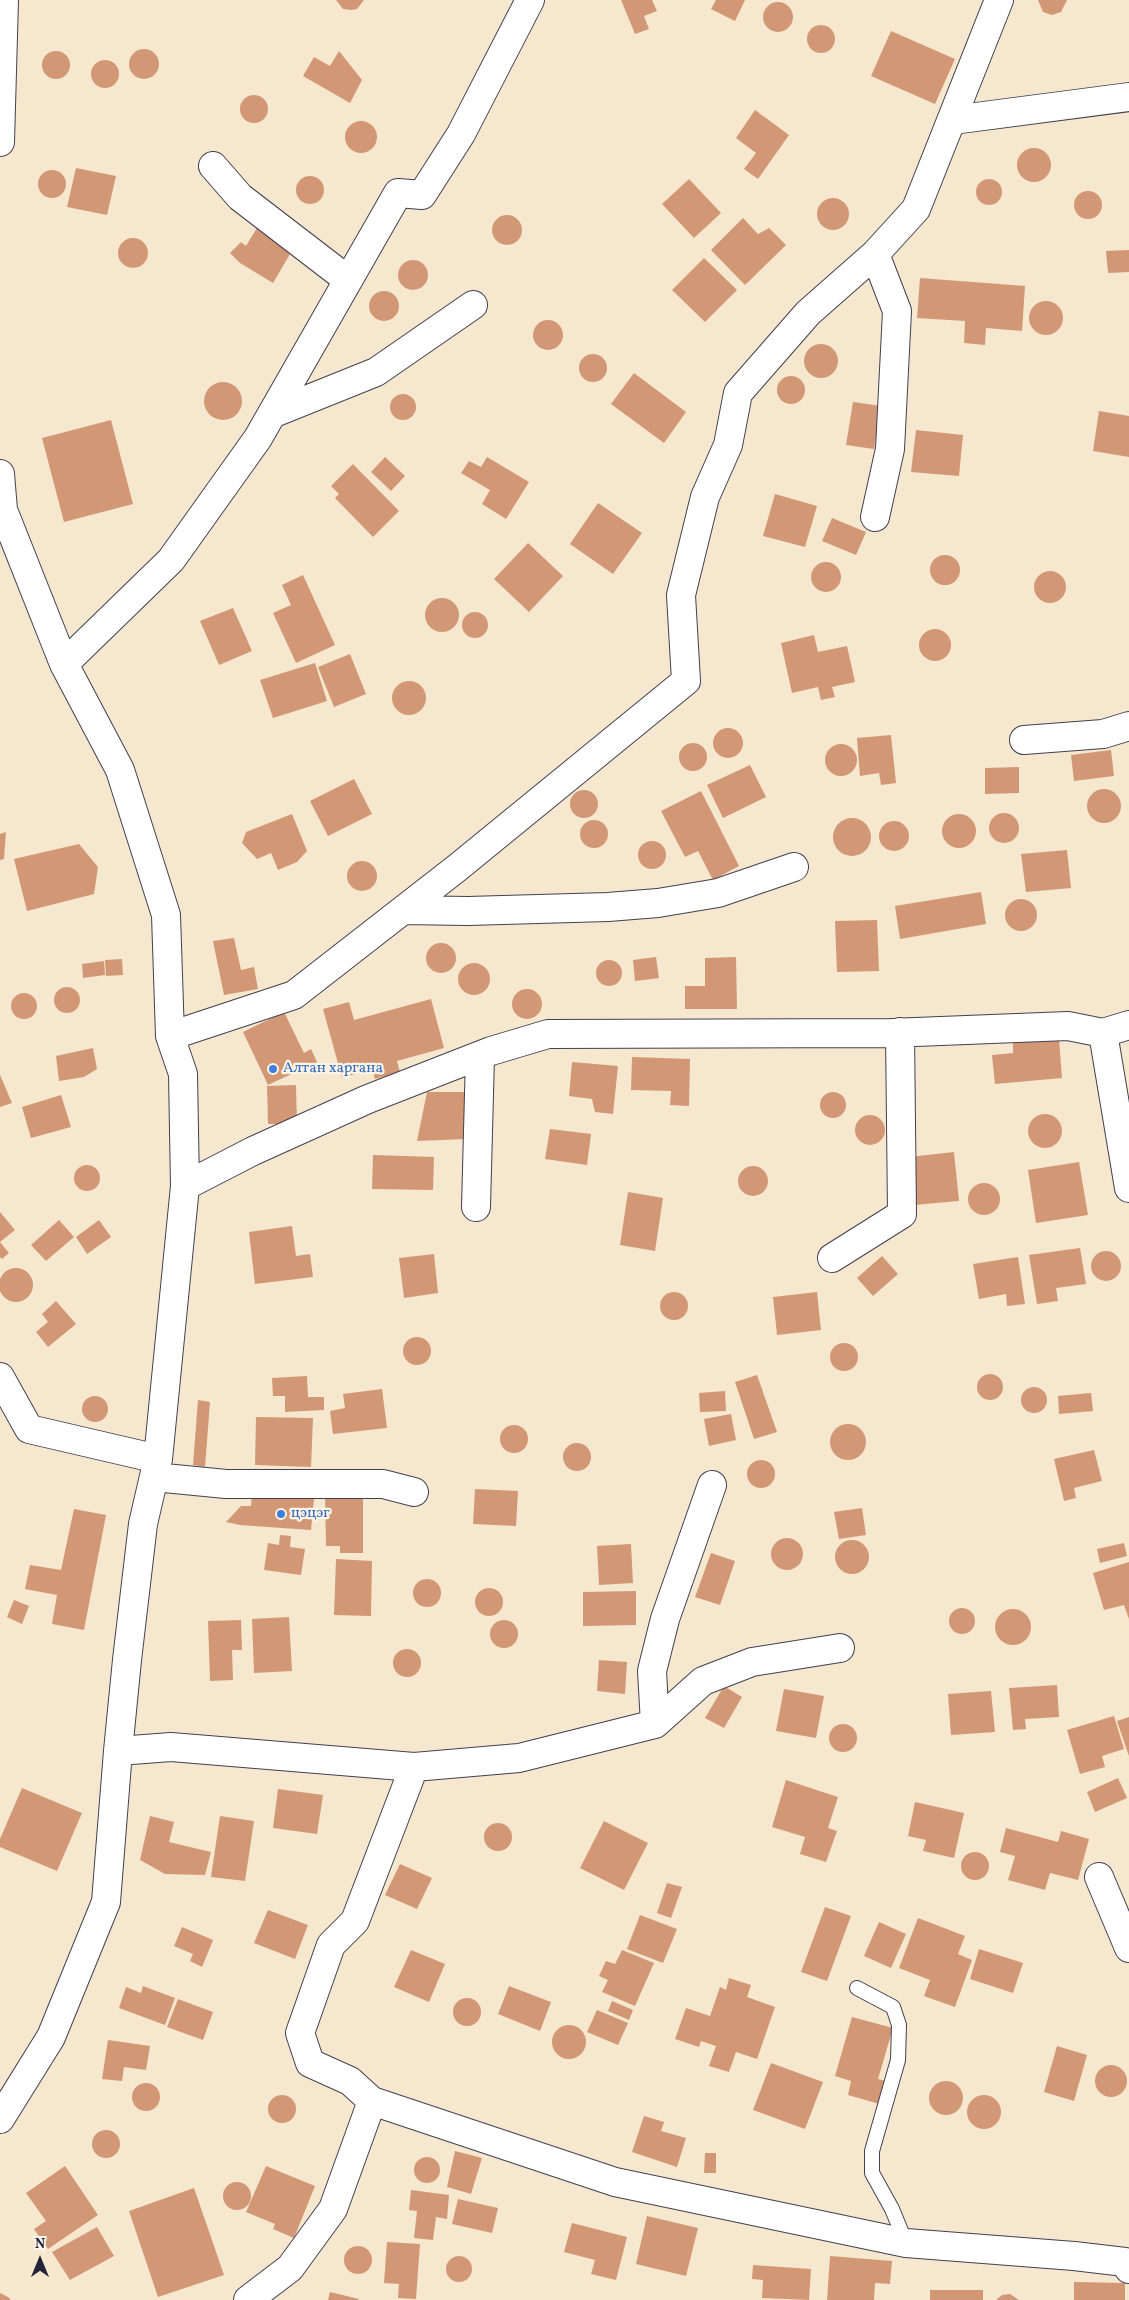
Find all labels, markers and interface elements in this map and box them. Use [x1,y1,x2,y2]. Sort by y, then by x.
place label: Алтан харгана [283,1060,383,1078]
marker: Алтан харгана [267,1063,279,1075]
place label: цэцэг [291,1505,330,1523]
marker: цэцэг [275,1508,287,1520]
north arrow [15,2235,65,2285]
text: N [35,2235,45,2254]

